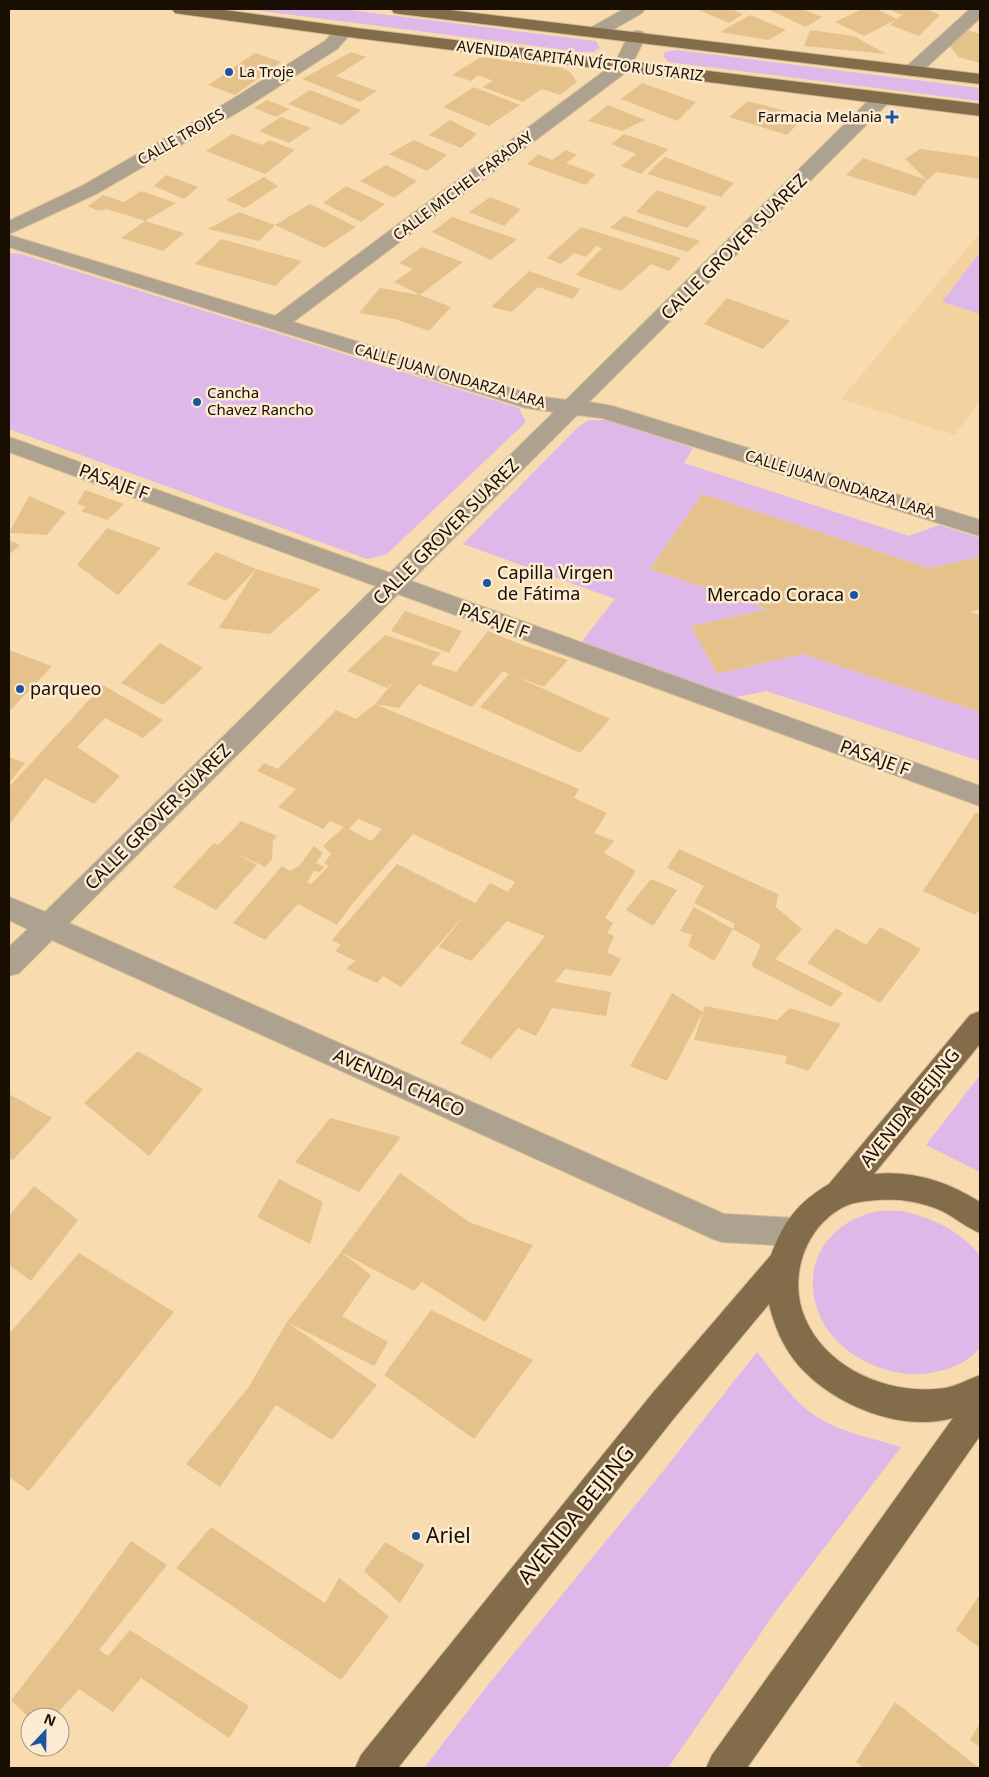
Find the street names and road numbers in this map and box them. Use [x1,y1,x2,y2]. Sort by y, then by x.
street label: AVENIDA CAPITÁN VÍCTOR USTARIZ [456,35,704,85]
street label: CALLE TROJES [133,103,228,169]
street label: CALLE MICHEL FARADAY [388,126,537,244]
street label: CALLE GROVER SUAREZ [655,168,811,324]
street label: CALLE JUAN ONDARZA LARA [352,338,549,412]
street label: CALLE JUAN ONDARZA LARA [743,445,938,522]
street label: CALLE GROVER SUAREZ [367,453,523,609]
street label: PASAJE F [76,457,153,505]
street label: PASAJE F [456,596,533,644]
street label: PASAJE F [837,733,914,781]
street label: CALLE GROVER SUAREZ [79,738,235,894]
street label: AVENIDA CHACO [330,1042,469,1122]
street label: AVENIDA BEIJING [854,1043,964,1172]
street label: AVENIDA BEIJING [511,1439,640,1589]

